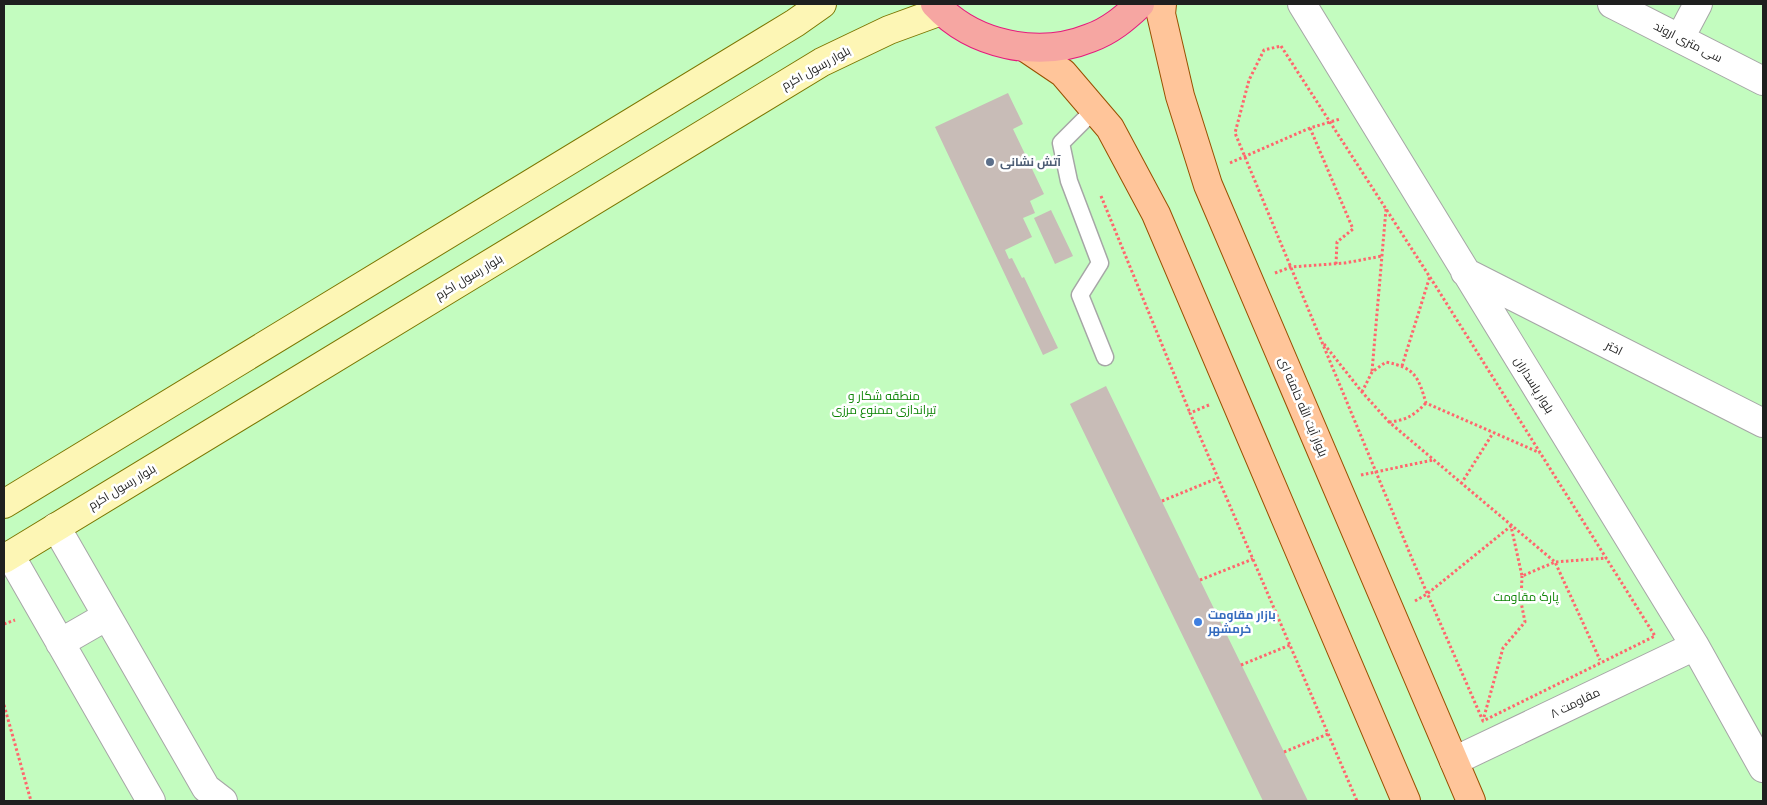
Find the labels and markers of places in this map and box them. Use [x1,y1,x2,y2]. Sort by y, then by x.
place label: آتش نشانی [1000,154,1061,170]
marker: آتش نشانی [984,156,996,168]
place label: بازار مقاومت خرمشهر [1207,607,1276,637]
marker: بازار مقاومت خرمشهر [1192,616,1204,628]

